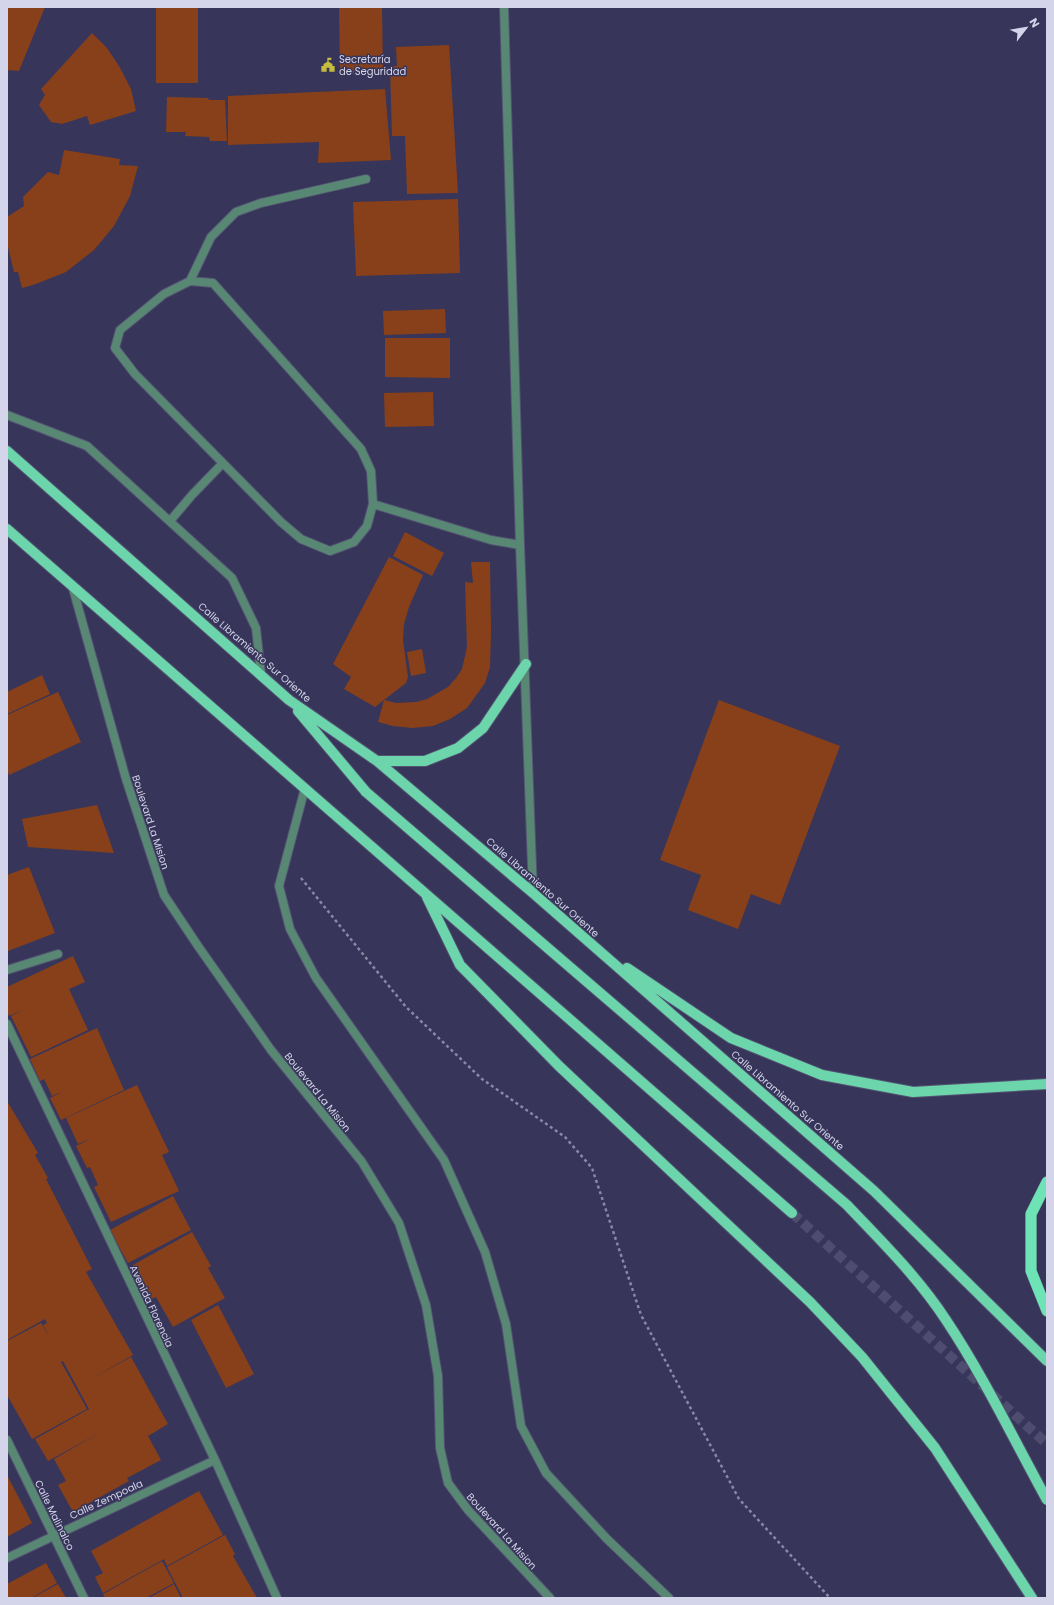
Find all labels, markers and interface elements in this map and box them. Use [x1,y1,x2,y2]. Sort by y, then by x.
north arrow [1006,8,1046,48]
text: N [1026,15,1044,31]
place label: Secretaría de Seguridad [339,52,406,79]
public building icon: Secretaría de Seguridad [320,57,336,73]
street label: Calle Libramiento Sur Oriente [195,599,315,706]
street label: Boulevard La Mision [128,773,173,871]
street label: Calle Libramiento Sur Oriente [483,834,603,941]
street label: Calle Libramiento Sur Oriente [728,1047,848,1154]
street label: Boulevard La Mision [281,1049,354,1135]
street label: Avenida Florencia [126,1263,177,1350]
street label: Calle Zempoala [67,1476,145,1523]
street label: Calle Malinalco [31,1477,78,1553]
street label: Boulevard La Mision [463,1490,540,1573]

